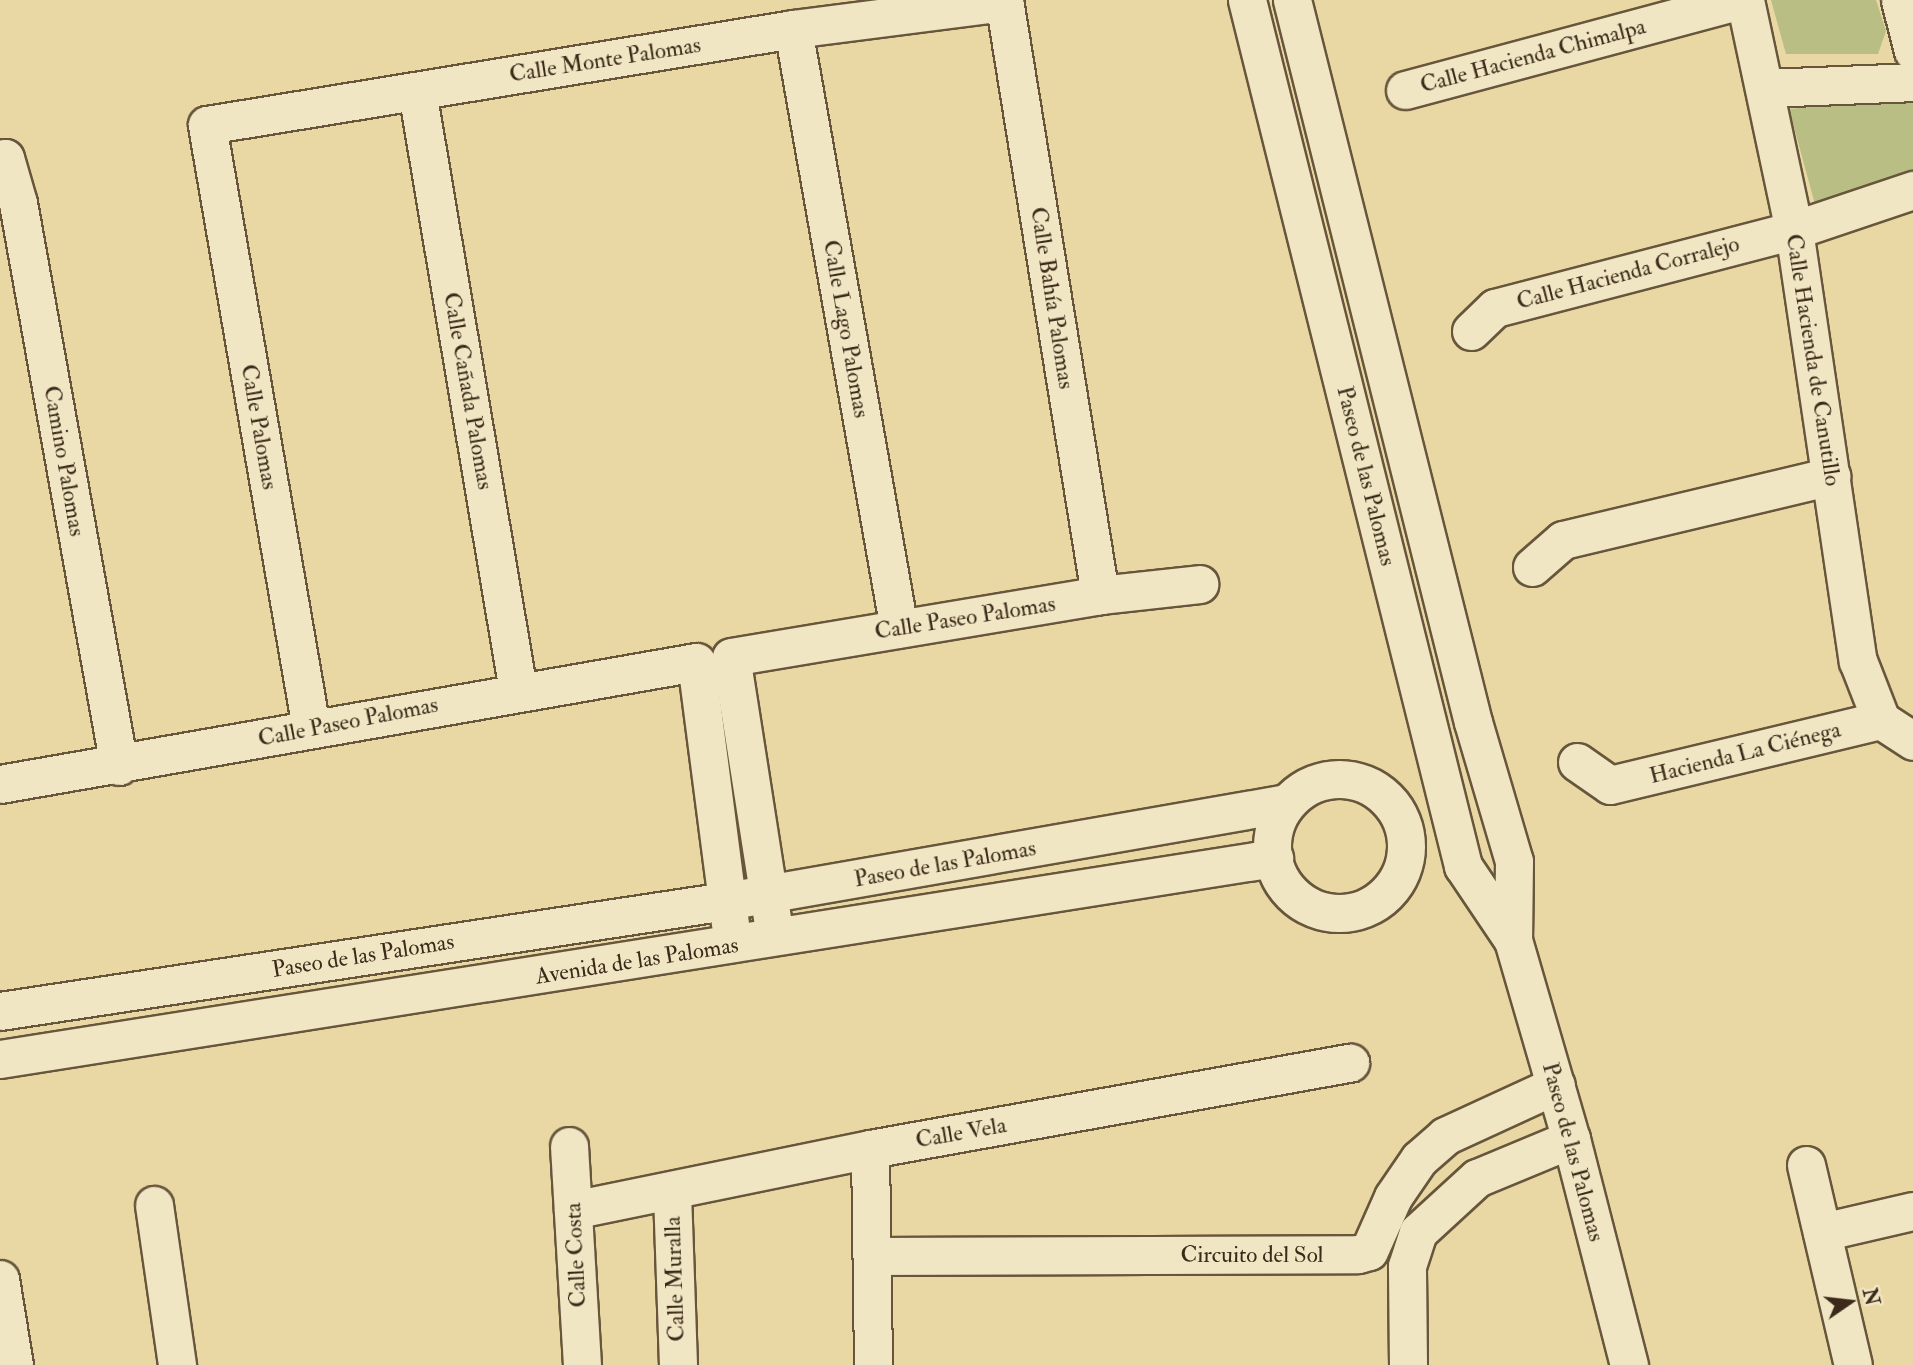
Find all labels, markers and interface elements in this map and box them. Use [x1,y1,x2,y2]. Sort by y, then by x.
street label: Calle Hacienda Chimalpa [1417,13,1649,99]
street label: Calle Monte Palomas [507,31,703,89]
street label: Calle Bahía Palomas [1024,205,1080,391]
street label: Calle Hacienda Corralejo [1514,230,1742,316]
street label: Calle Hacienda de Canutillo [1779,232,1847,488]
street label: Calle Lago Palomas [817,238,875,420]
street label: Calle Cañada Palomas [437,290,499,492]
street label: Calle Palomas [234,362,284,492]
street label: Paseo de las Palomas [1330,383,1402,569]
street label: Camino Palomas [37,384,91,538]
street label: Calle Paseo Palomas [873,590,1057,646]
street label: Calle Paseo Palomas [256,691,440,753]
street label: Hacienda La Ciénega [1647,716,1843,790]
street label: Paseo de las Palomas [852,834,1038,894]
street label: Paseo de las Palomas [270,928,456,984]
street label: Avenida de las Palomas [534,931,740,991]
street label: Paseo de las Palomas [1536,1060,1610,1244]
street label: Calle Vela [913,1111,1009,1155]
street label: Calle Costa [559,1202,593,1308]
street label: Calle Muralla [659,1216,691,1342]
street label: Circuito del Sol [1180,1241,1324,1269]
north arrow [1815,1267,1885,1337]
text: N [1857,1286,1884,1308]

